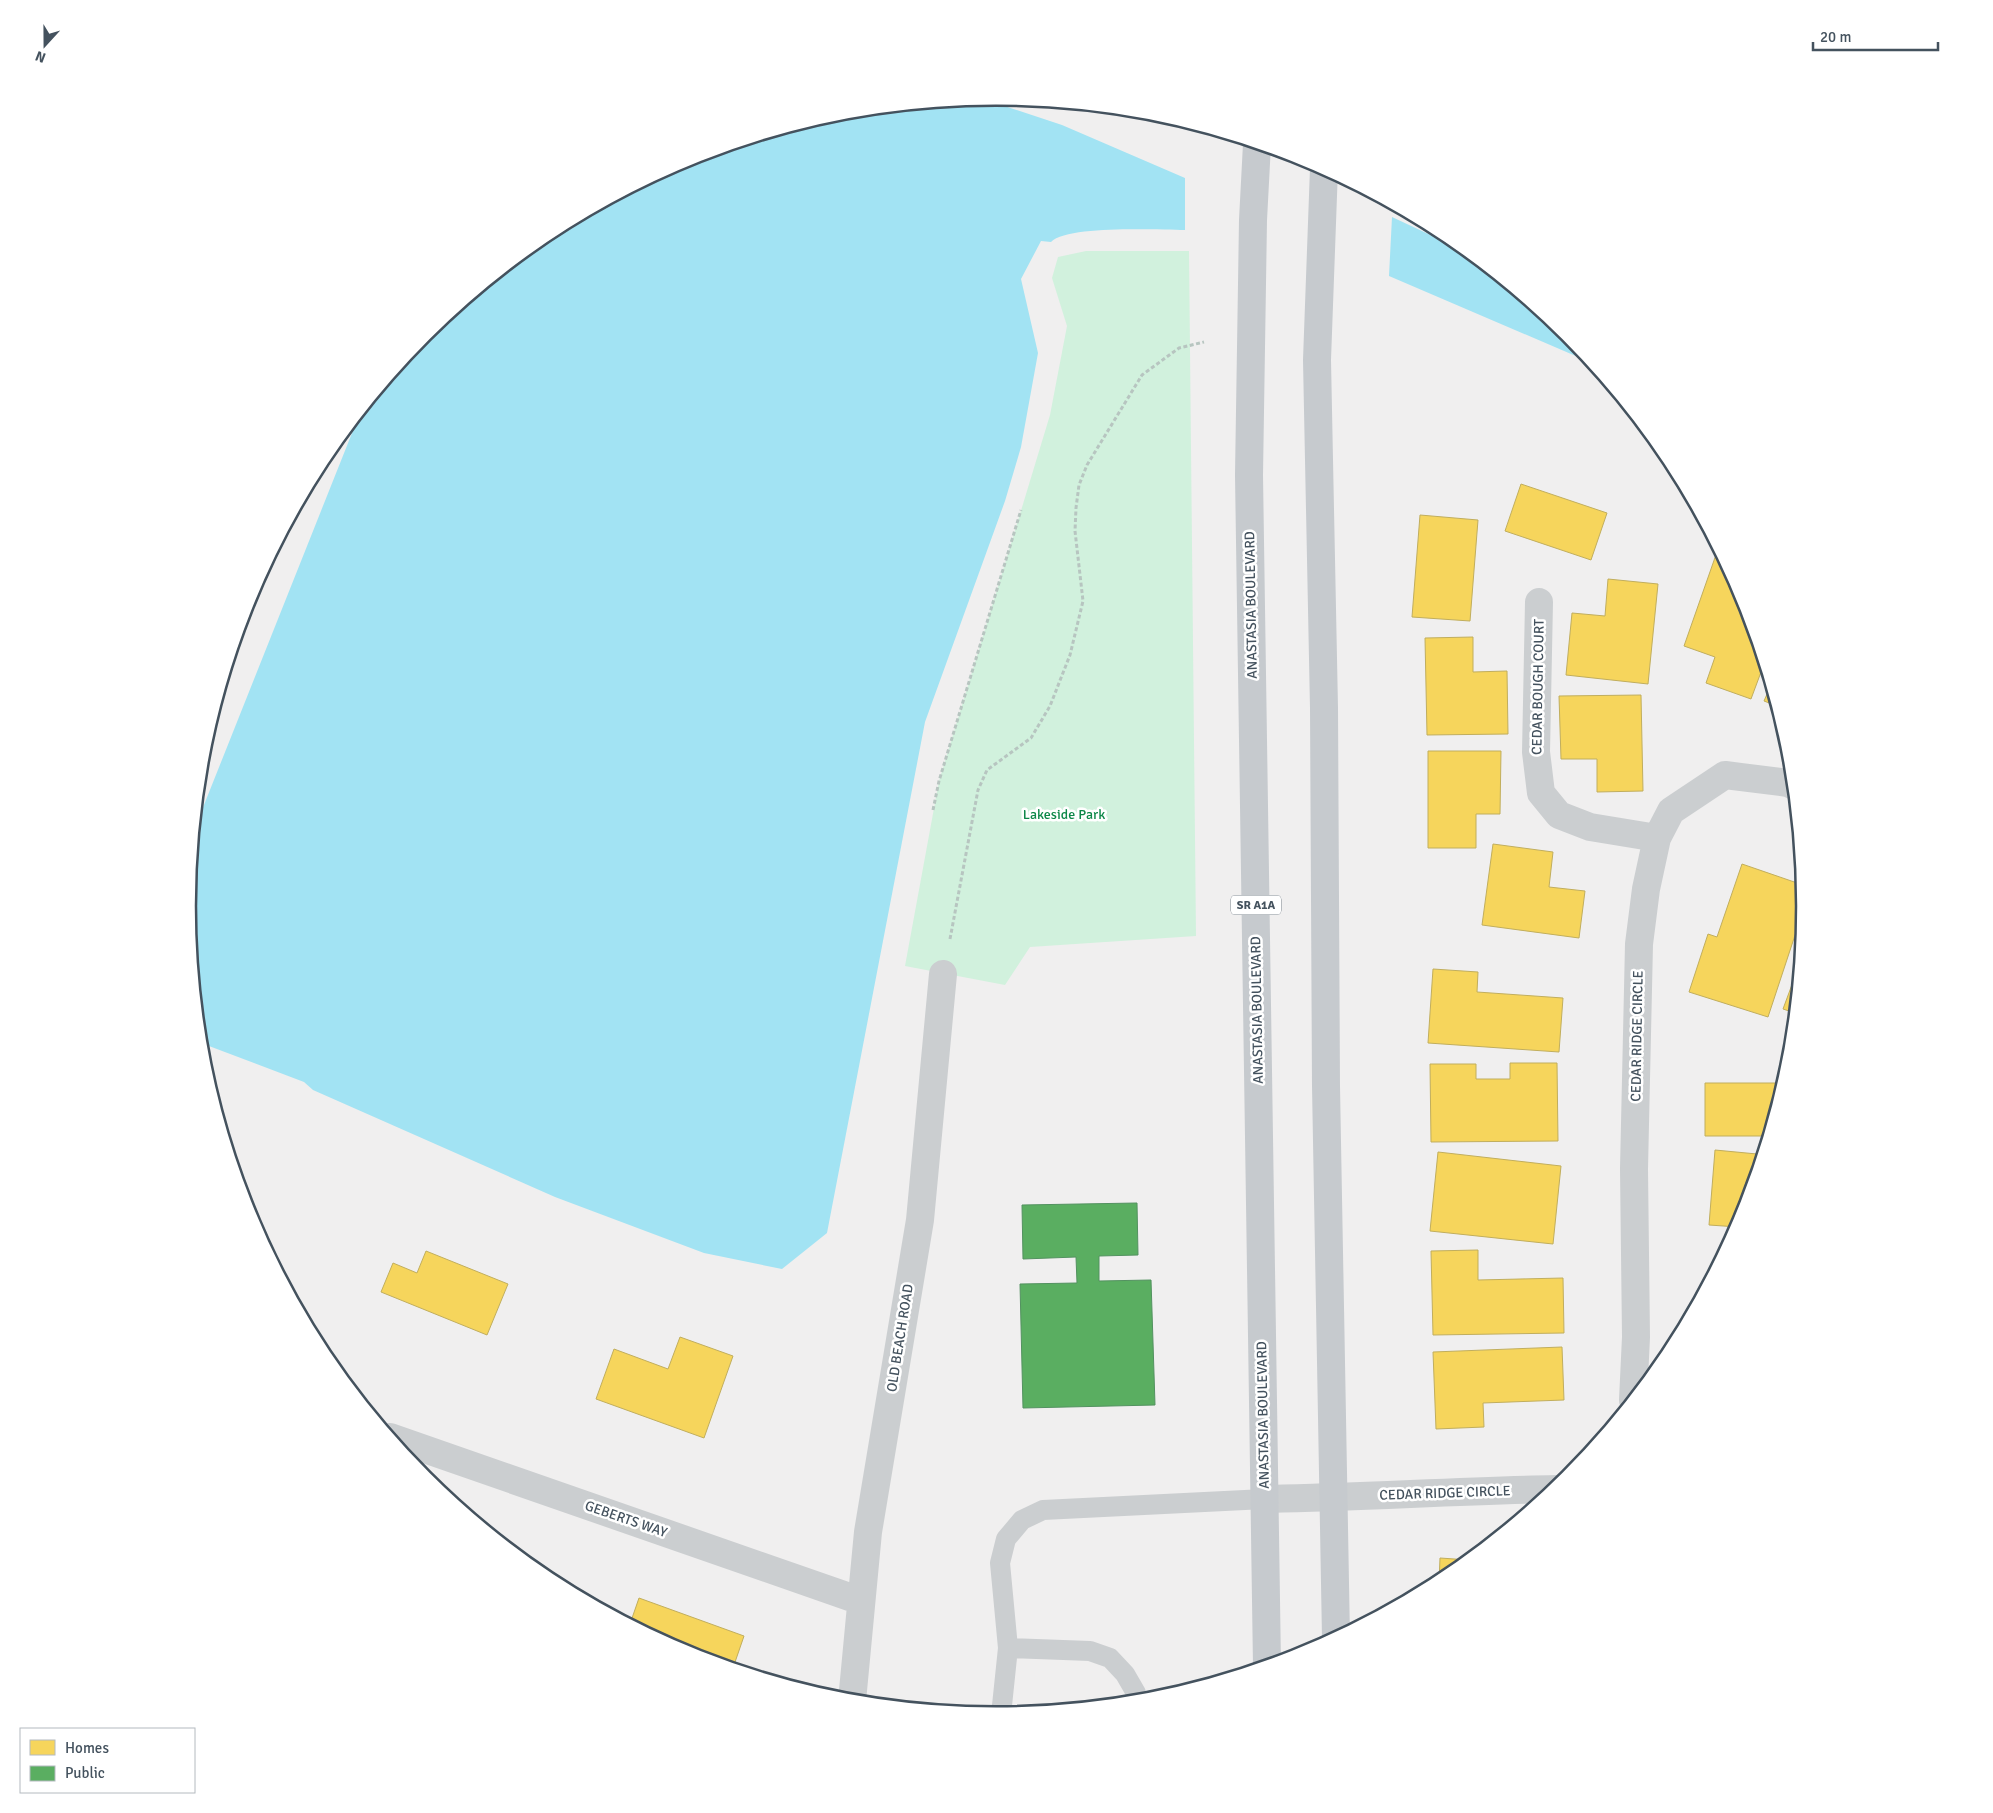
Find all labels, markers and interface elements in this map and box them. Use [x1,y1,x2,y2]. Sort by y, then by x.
north arrow [20,20,70,70]
scale bar [1813,20,1938,52]
text: 20 m [1820,28,1851,46]
text: N [33,47,48,66]
street label: ANASTASIA BOULEVARD [1241,531,1261,679]
street label: CEDAR BOUGH COURT [1528,619,1548,755]
park label: Lakeside Park [1023,806,1105,823]
road number: SR A1A [1231,896,1281,914]
street label: ANASTASIA BOULEVARD [1247,936,1267,1084]
street label: CEDAR RIDGE CIRCLE [1627,970,1647,1102]
street label: OLD BEACH ROAD [883,1283,917,1393]
street label: ANASTASIA BOULEVARD [1253,1341,1273,1489]
street label: CEDAR RIDGE CIRCLE [1379,1482,1511,1504]
street label: GEBERTS WAY [583,1497,669,1541]
legend [20,1728,195,1793]
text: Homes [65,1739,109,1757]
text: Public [65,1764,105,1782]

